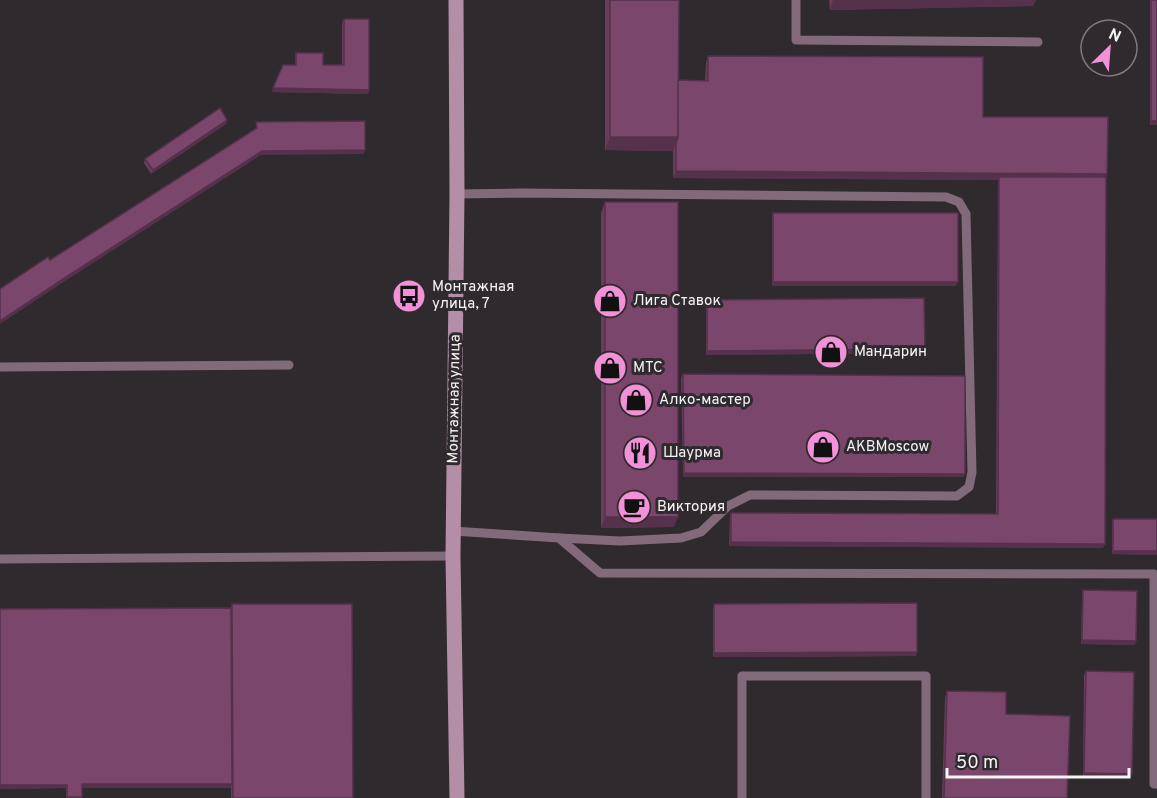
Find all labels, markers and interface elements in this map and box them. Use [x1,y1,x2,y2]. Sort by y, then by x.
north arrow [1079,18,1139,78]
text: N [1105,25,1124,48]
bus stop icon: Монтажная улица, 7 [391,278,427,314]
place label: Монтажная улица, 7 [432,278,514,314]
shop icon: Лига Ставок [592,283,628,319]
place label: Лига Ставок [633,292,721,311]
street label: Монтажная улица [444,334,466,464]
shop icon: Мандарин [813,334,849,370]
place label: Мандарин [854,343,927,362]
shop icon: МТС [592,350,628,386]
place label: МТС [633,359,663,378]
shop icon: Алко-мастер [618,382,654,418]
place label: Алко-мастер [659,391,751,410]
shop icon: AKBMoscow [805,429,841,465]
restaurant icon: Шаурма [622,435,658,471]
place label: AKBMoscow [846,438,930,457]
place label: Шаурма [663,444,721,463]
cafe icon: Виктория [616,489,652,525]
place label: Виктория [657,498,725,517]
scale bar [947,741,1128,779]
text: 50 m [956,752,998,775]

